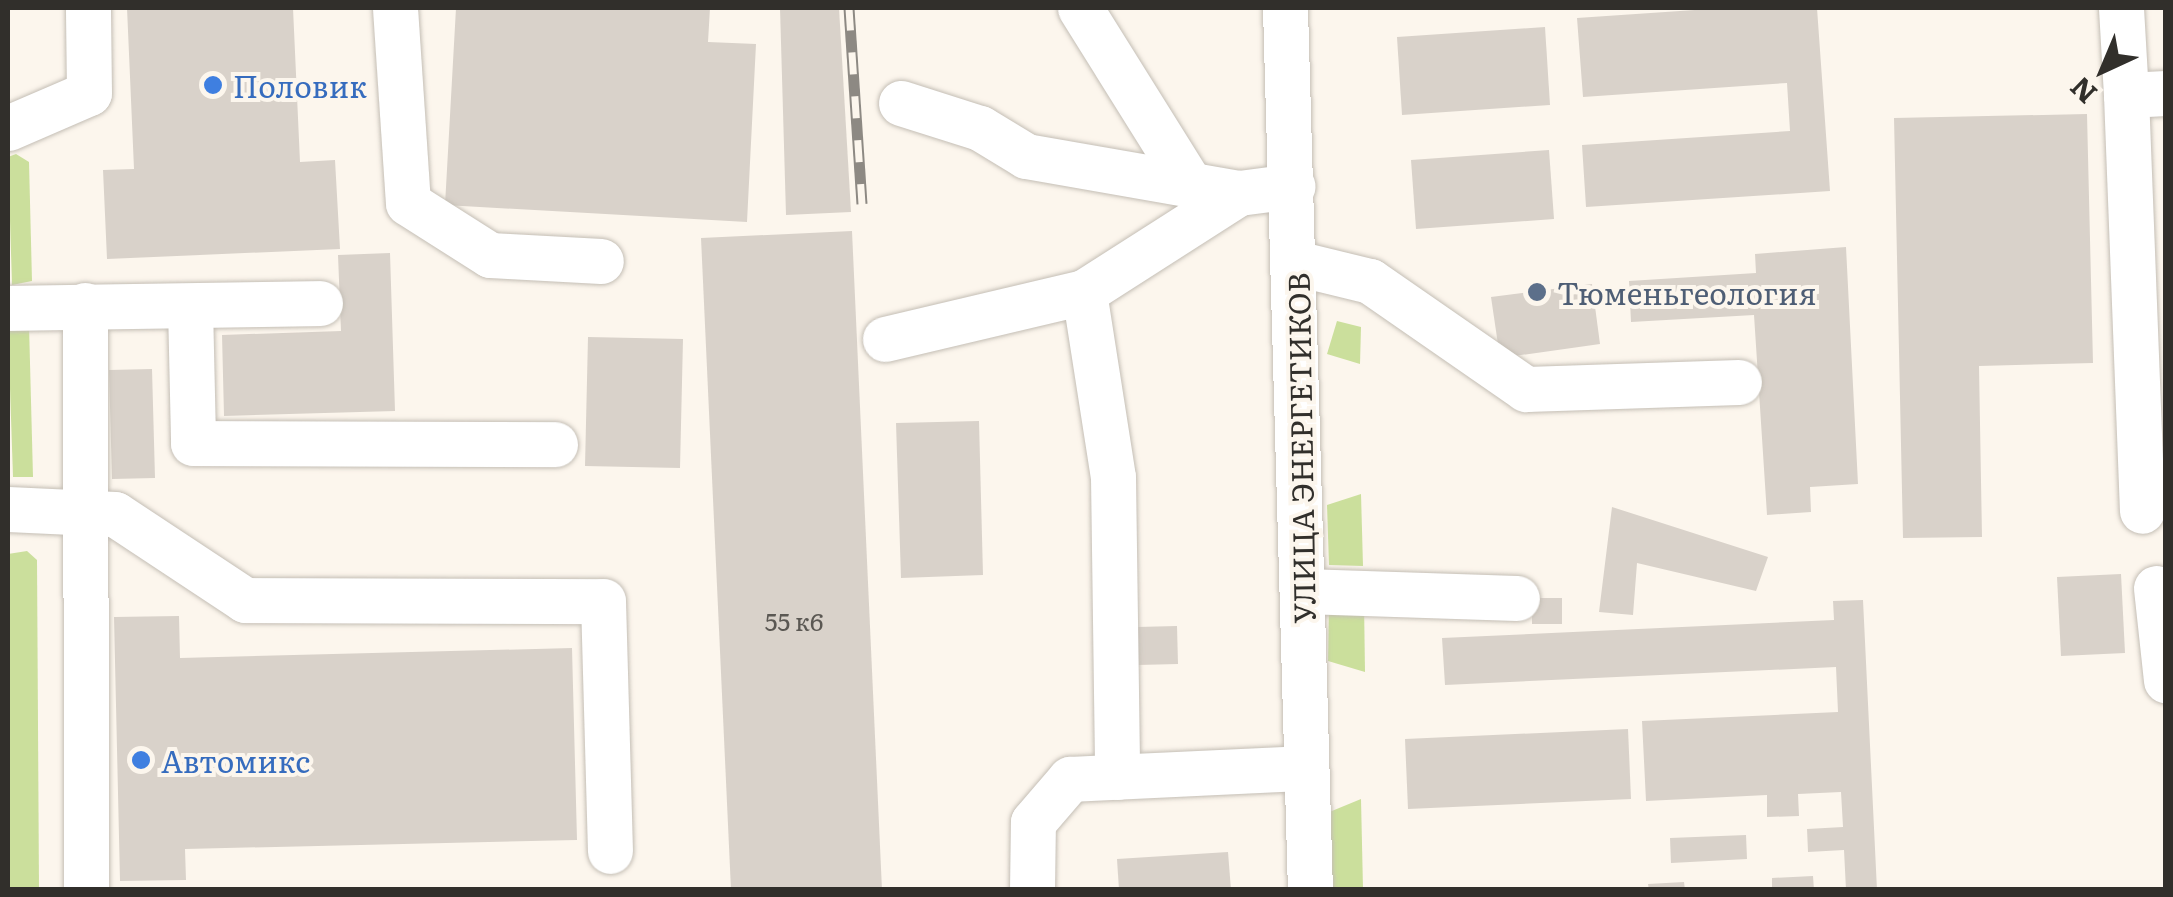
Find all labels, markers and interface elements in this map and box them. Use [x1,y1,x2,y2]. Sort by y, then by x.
north arrow [2053,20,2153,120]
place label: Половик [233,67,367,103]
text: N [2059,68,2105,115]
marker: Половик [202,74,224,96]
street label: УЛИЦА ЭНЕРГЕТИКОВ [1279,272,1321,624]
place label: Тюменьгеология [1557,274,1816,310]
marker: Тюменьгеология [1526,281,1548,303]
house number: 55 к6 [765,606,823,636]
place label: Автомикс [161,742,310,778]
marker: Автомикс [130,749,152,771]

